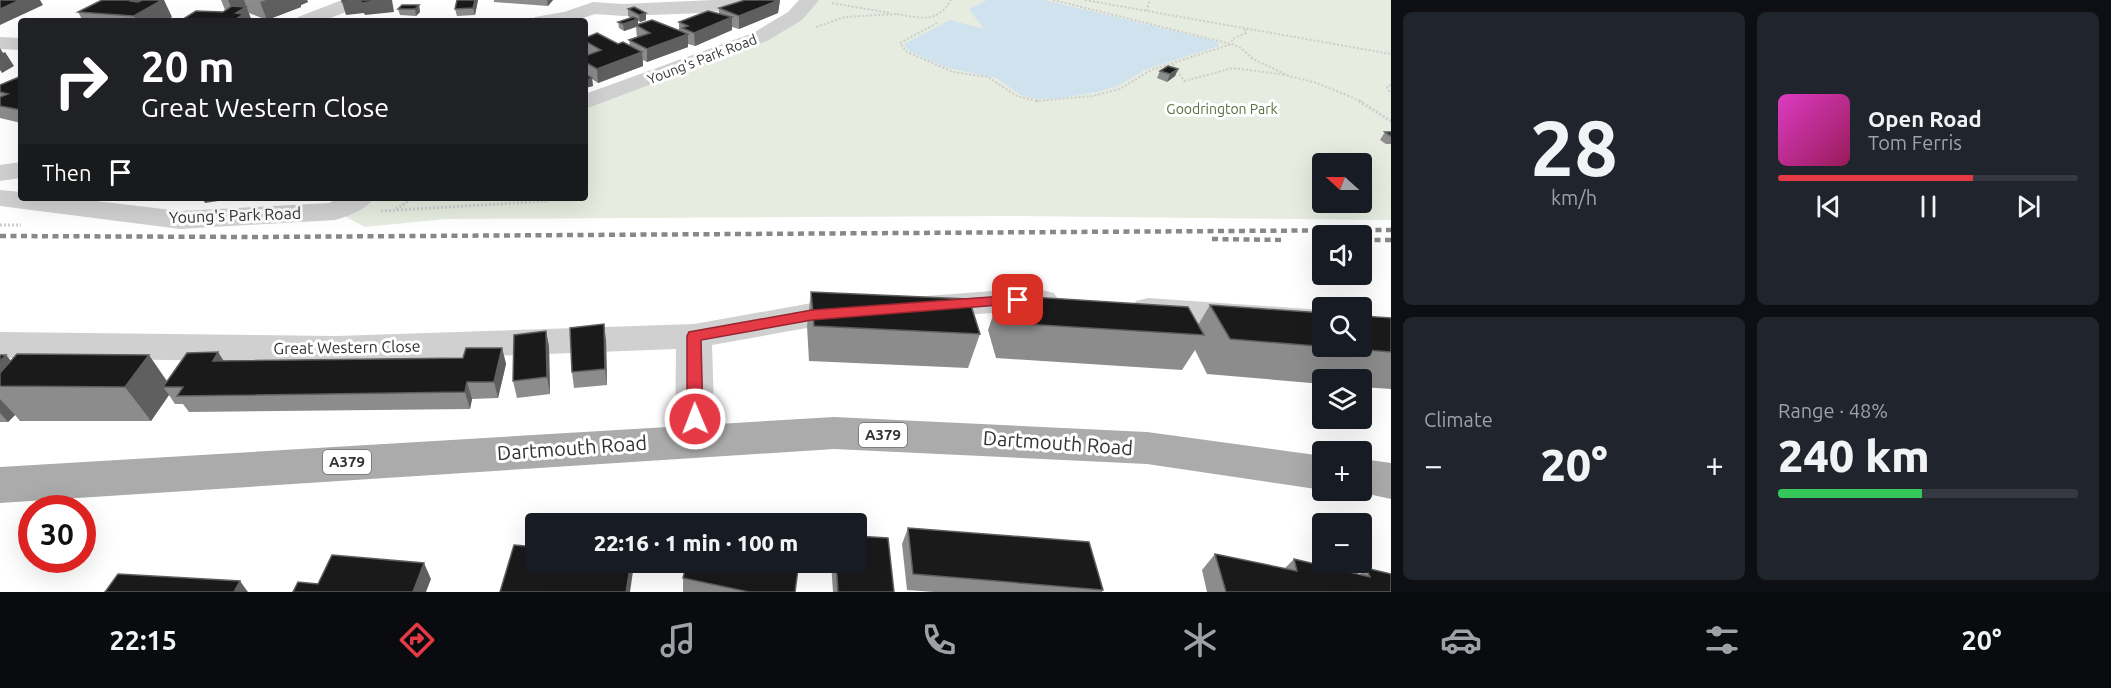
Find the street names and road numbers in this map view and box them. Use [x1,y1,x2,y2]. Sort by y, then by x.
street label: Young's Park Road [645,31,759,87]
street label: Young's Park Road [169,204,301,226]
street label: Great Western Close [273,337,421,357]
road number: A379 [859,423,907,447]
street label: Dartmouth Road [982,426,1134,459]
street label: Dartmouth Road [496,431,648,464]
road number: A379 [323,450,371,474]

